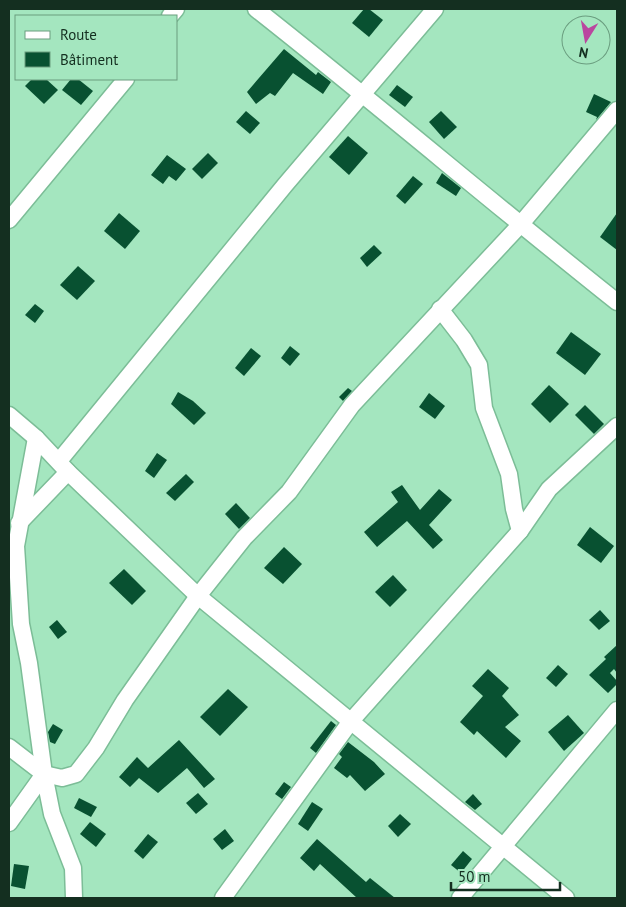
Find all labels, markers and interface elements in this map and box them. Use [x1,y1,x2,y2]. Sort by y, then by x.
legend [15,15,178,80]
north arrow [561,15,611,65]
text: Route [60,25,97,44]
text: N [577,43,590,62]
text: Bâtiment [60,50,118,69]
scale bar [451,860,560,892]
text: 50 m [458,867,491,886]

